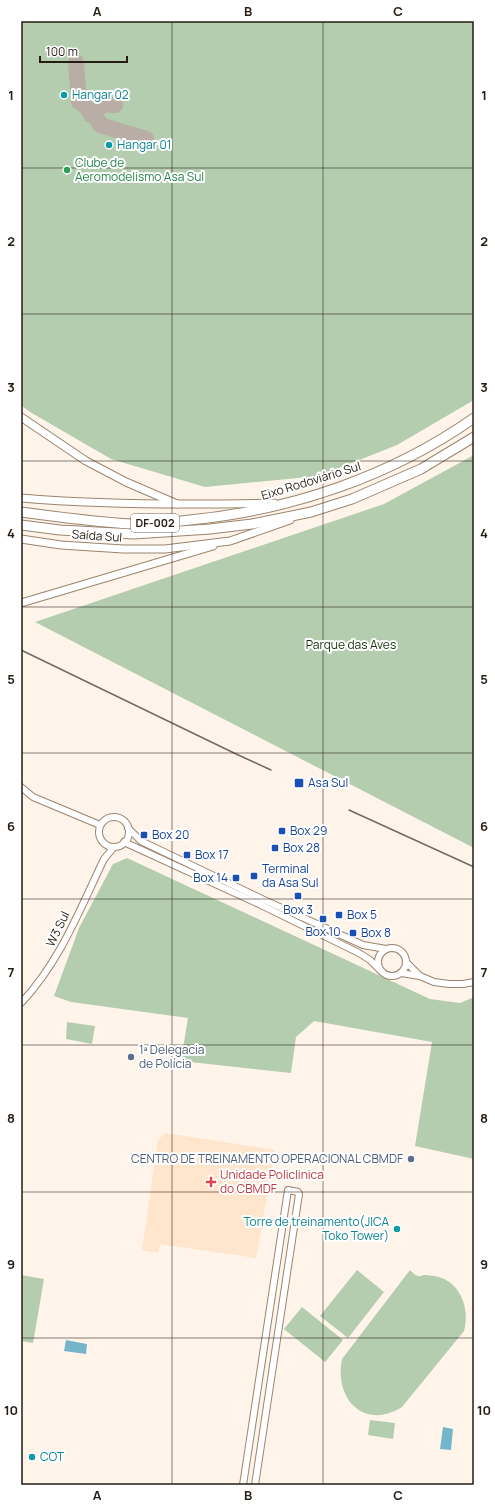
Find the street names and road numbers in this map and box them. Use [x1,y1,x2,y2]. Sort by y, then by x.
street label: Eixo Rodoviário Sul [259,457,363,504]
road number: DF-002 [131,514,179,532]
street label: Saída Sul [71,525,123,546]
street label: W3 Sul [42,908,73,949]

